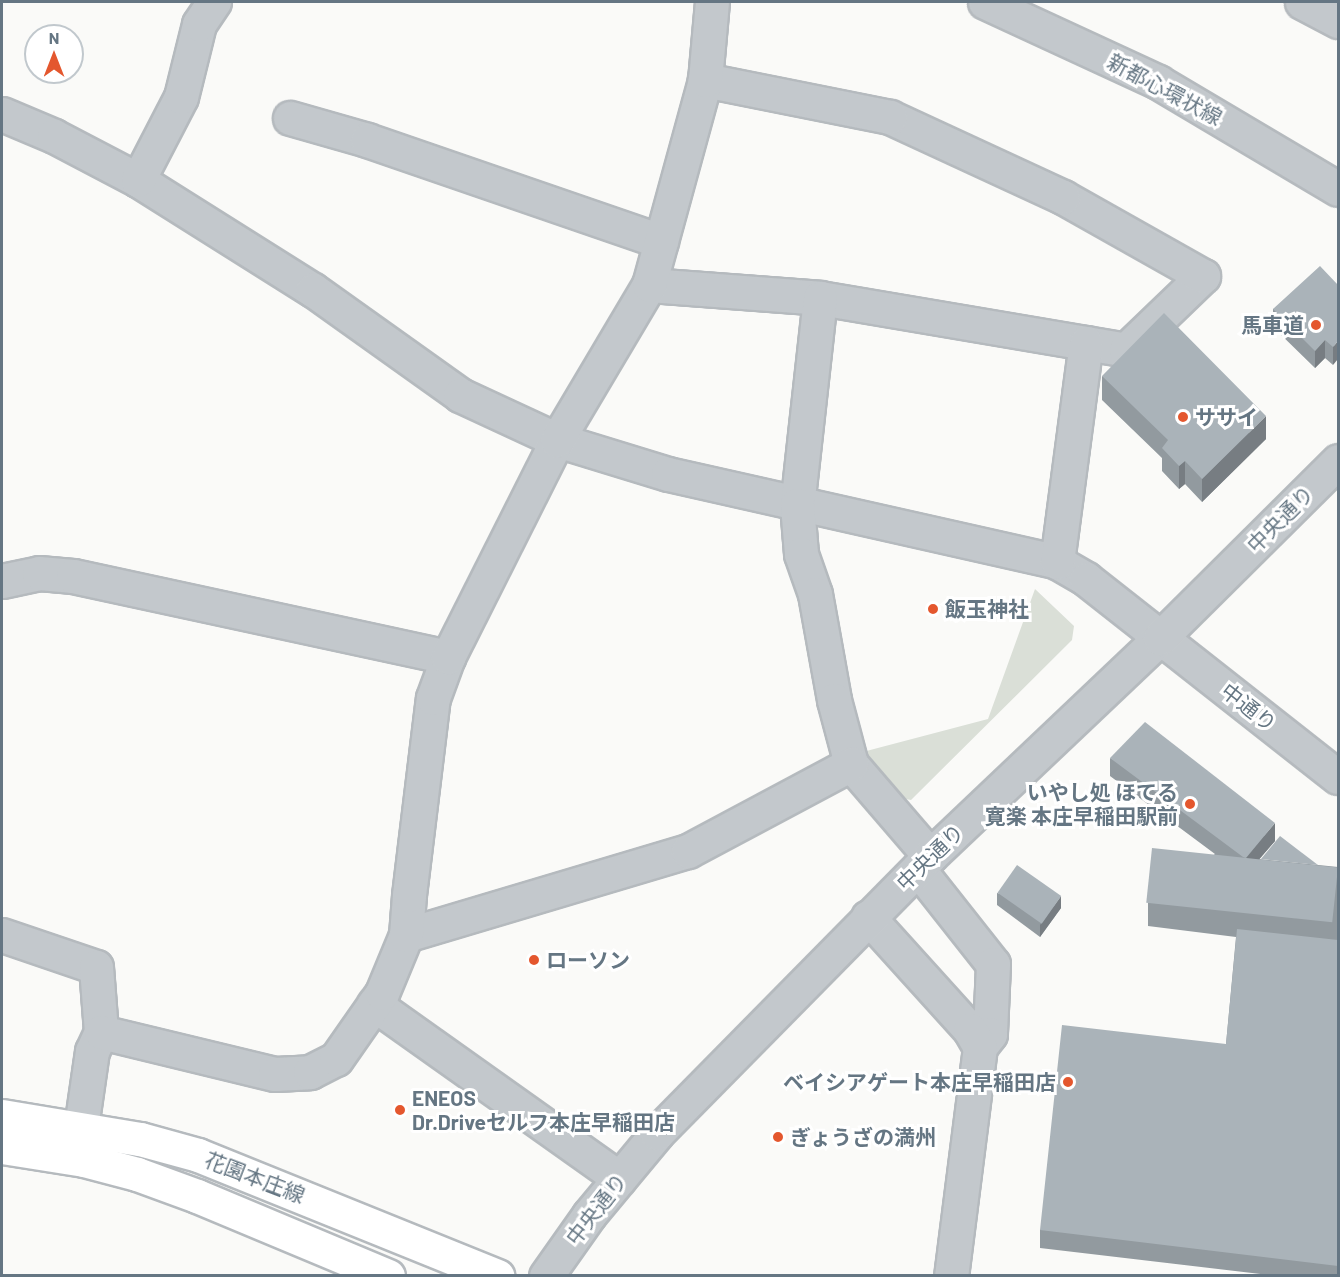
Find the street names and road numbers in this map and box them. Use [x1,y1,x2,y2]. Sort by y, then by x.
street label: 新都心環状線 [1103,48,1227,130]
street label: 中央通り [1241,480,1319,558]
street label: 中通り [1216,678,1282,736]
street label: 中央通り [891,819,969,895]
street label: 花園本庄線 [201,1146,309,1208]
street label: 中央通り [560,1168,632,1250]

